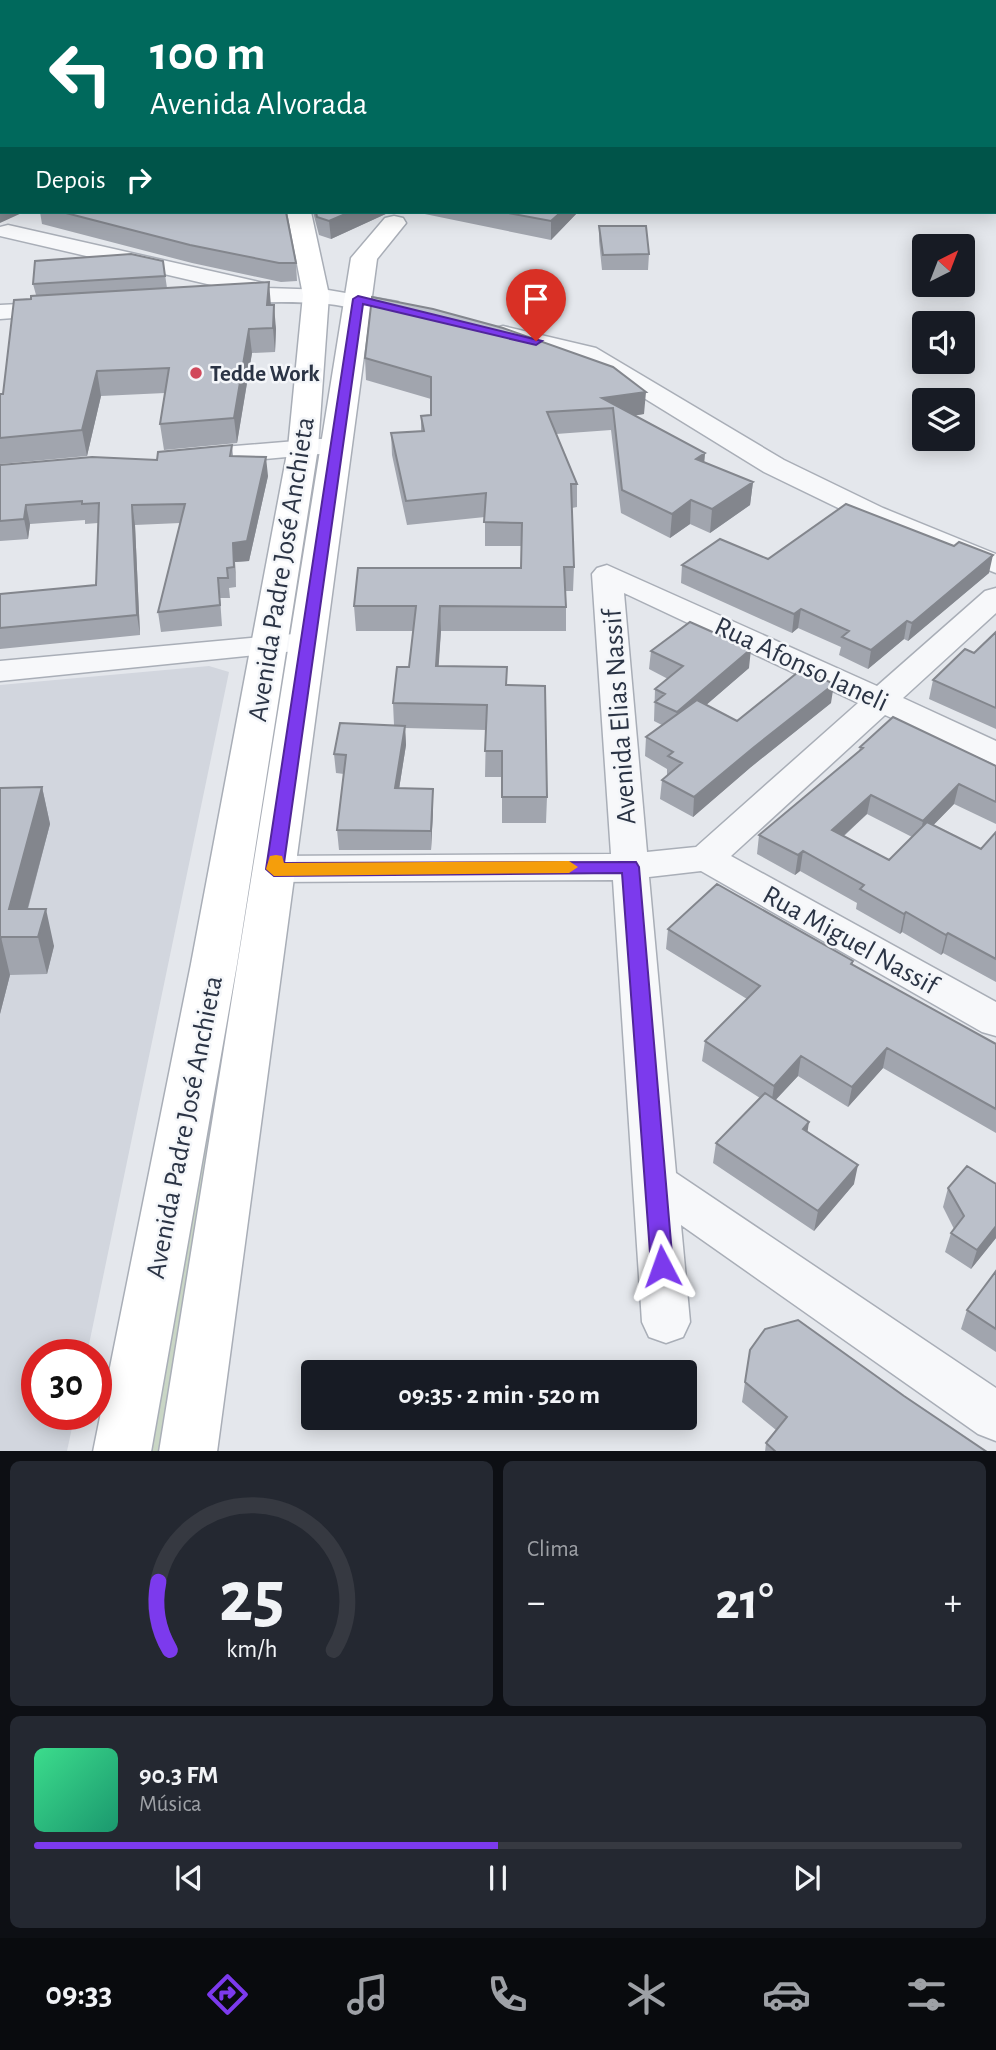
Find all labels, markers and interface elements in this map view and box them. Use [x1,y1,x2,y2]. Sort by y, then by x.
icon: left [35,28,126,119]
text: 100 m [150,30,266,79]
text: Avenida Alvorada [150,88,368,120]
icon: right [120,161,158,199]
text: Depois [35,167,106,193]
north arrow [912,234,975,298]
map controls [912,234,975,451]
pin [506,269,566,341]
icon: arrive [517,280,555,318]
button: sound [912,311,975,374]
place label: Tedde Work [210,363,320,386]
marker: Tedde Work [188,365,204,381]
button: layers [912,388,975,451]
street label: Avenida Padre José Anchieta [244,415,320,724]
street label: Avenida Elias Nassif [598,607,641,826]
street label: Rua Afonso Ianeli [710,612,892,717]
street label: Rua Miguel Nassif [758,881,944,1001]
street label: Avenida Padre José Anchieta [142,973,228,1281]
position arrow [625,1229,699,1303]
speed limit sign: 30 [21,1339,112,1430]
text: 09:35 · 2 min · 520 m [398,1382,600,1408]
text: Clima [527,1538,579,1561]
text: 25 [219,1562,284,1635]
text: 21° [715,1576,774,1628]
text: − [527,1584,545,1622]
text: + [944,1584,962,1622]
text: km/h [226,1636,277,1661]
text: 90.3 FM [139,1762,219,1788]
text: Música [139,1793,202,1816]
icon: previous [170,1859,208,1897]
icon: pause [479,1859,517,1897]
icon: next [788,1859,826,1897]
icon: directions [203,1970,252,2019]
icon: music [343,1970,392,2019]
icon: phone [483,1970,532,2019]
icon: climate [622,1970,671,2019]
icon: car [762,1970,811,2019]
icon: filters [902,1970,951,2019]
text: 09:33 [45,1978,112,2010]

